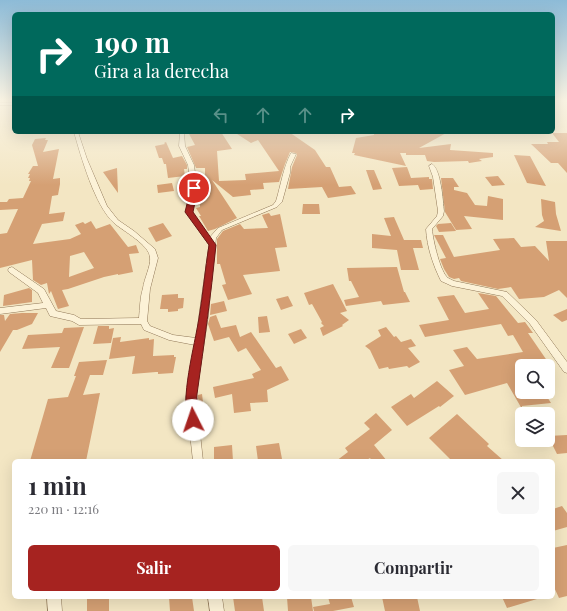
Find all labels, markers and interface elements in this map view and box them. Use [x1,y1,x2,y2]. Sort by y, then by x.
text: 190 m [94,23,170,60]
icon: right [28,28,80,80]
text: Gira a la derecha [94,59,229,83]
icon: left [210,104,232,126]
icon: ahead [252,104,274,126]
icon: ahead [294,104,316,126]
icon: right [336,104,358,126]
pin [177,171,211,205]
icon: arrive [183,177,205,199]
map controls [515,359,555,447]
button: search [515,359,555,399]
position arrow [172,399,214,441]
button: layers [515,407,555,447]
text: 1 min [28,469,87,501]
button: close [497,472,539,514]
text: 220 m · 12:16 [28,500,99,517]
button: Salir [28,545,280,591]
button: Compartir [288,545,539,591]

